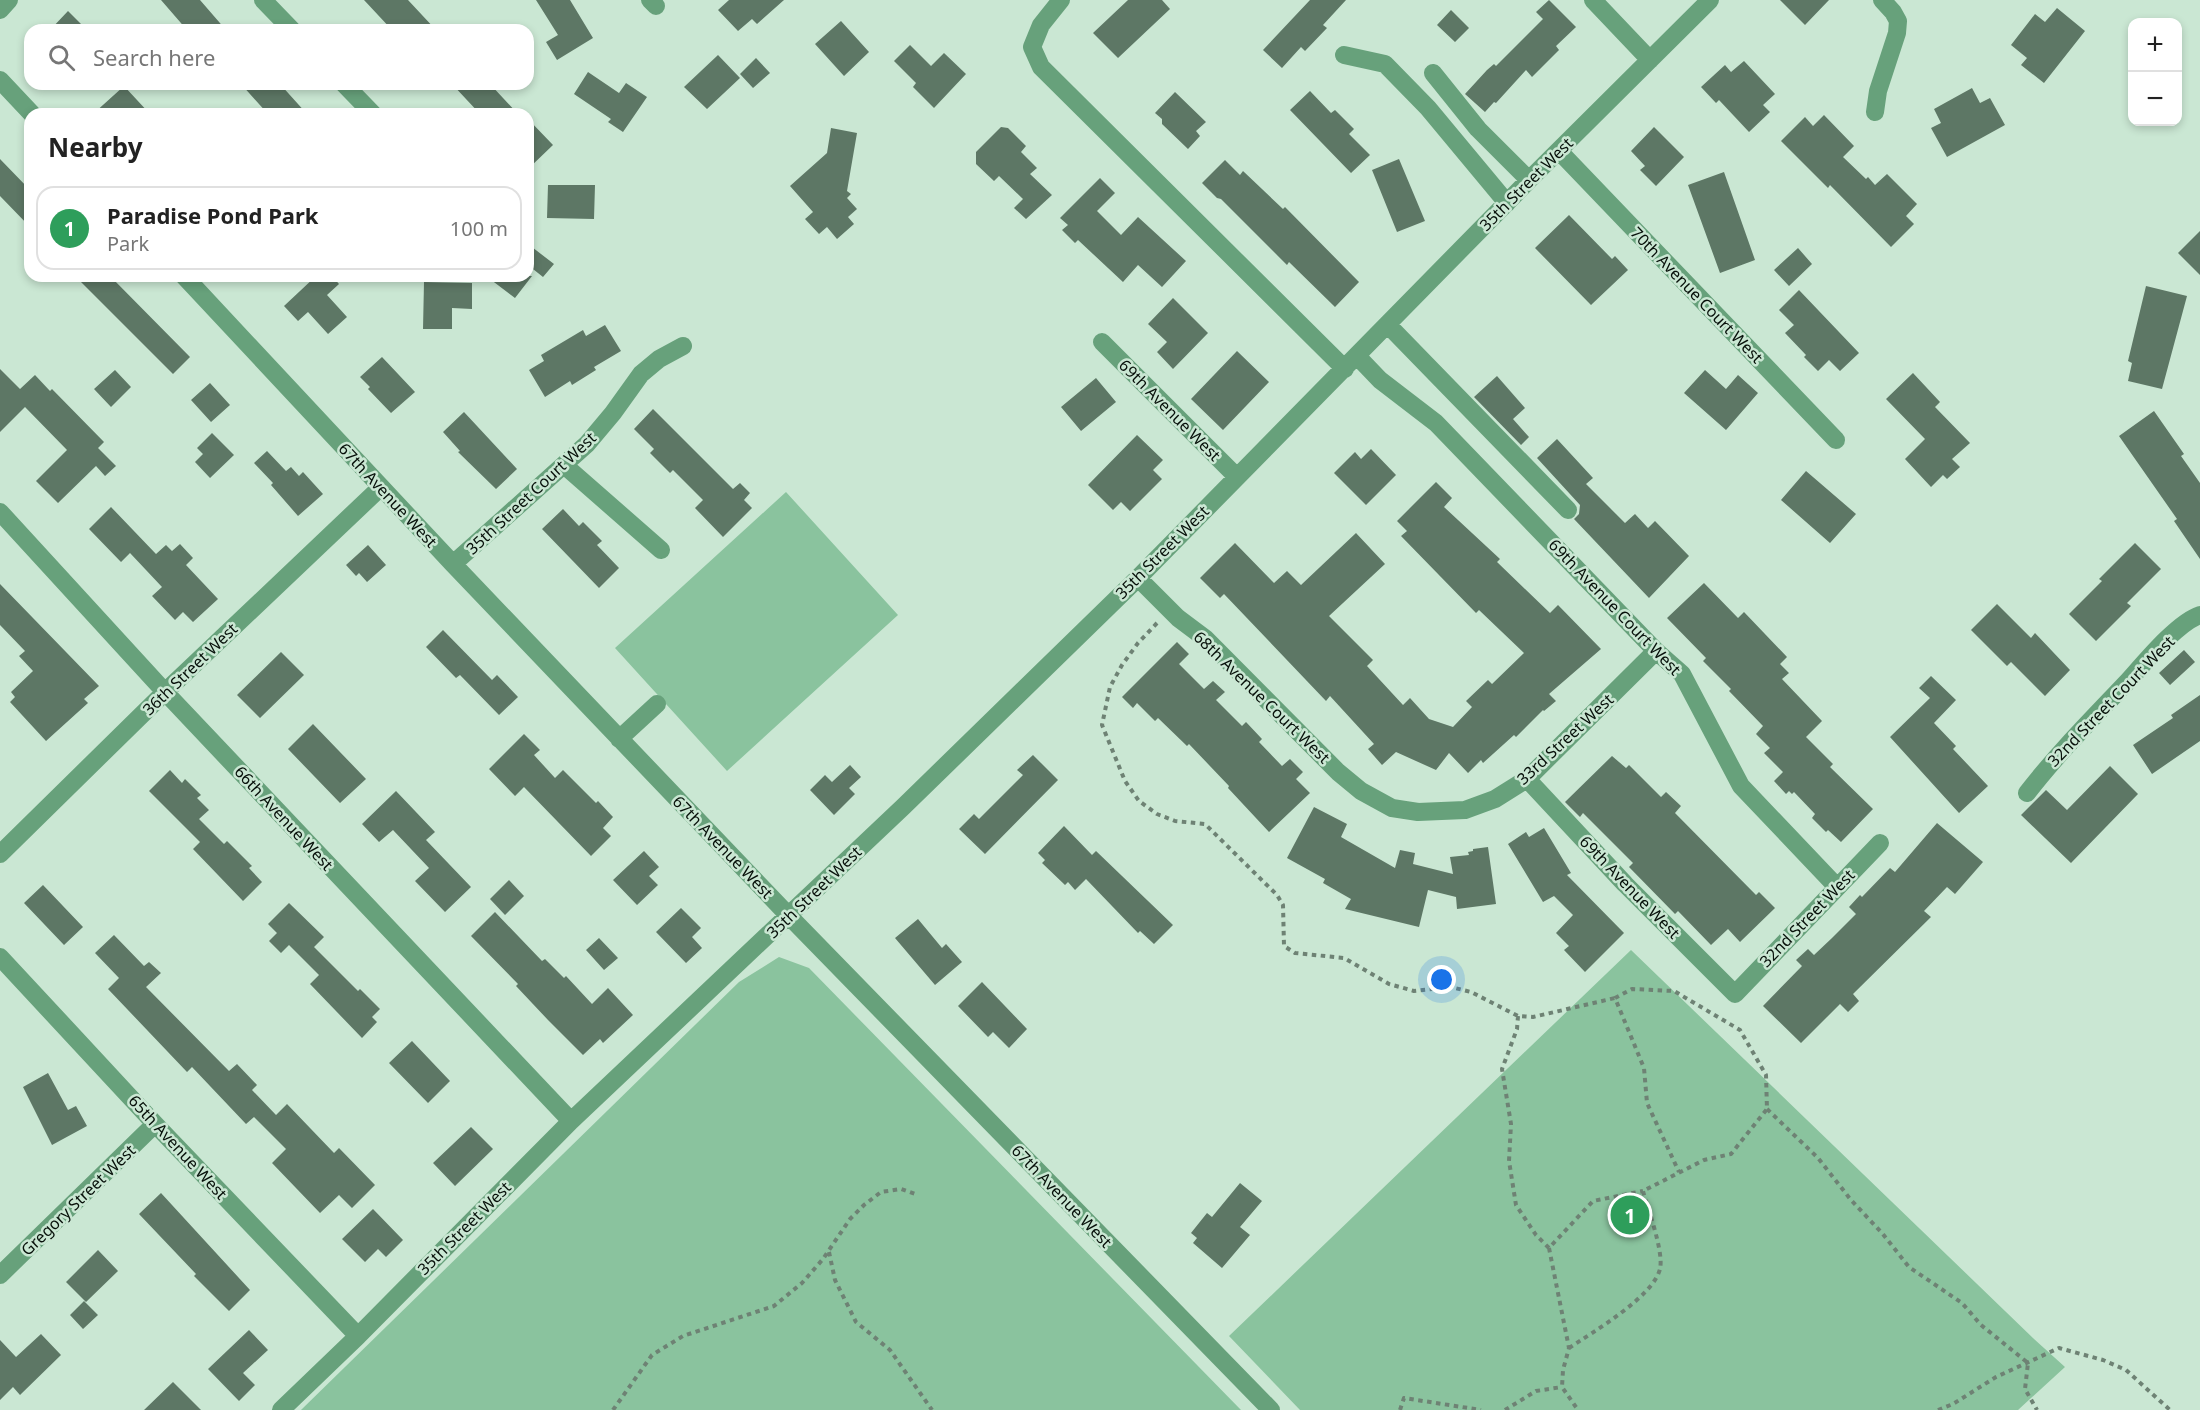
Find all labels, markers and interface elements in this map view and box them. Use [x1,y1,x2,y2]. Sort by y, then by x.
map controls [2128,18,2182,126]
button: + [2128,18,2182,72]
search box [24,24,534,90]
icon: search [45,41,78,74]
text: Search here [93,42,215,72]
button: − [2128,72,2182,126]
text: Nearby [48,129,143,165]
street label: 35th Street West [1474,132,1578,236]
text: Paradise Pond Park [107,200,318,230]
text: 1 [64,215,75,242]
text: 100 m [450,215,508,242]
street label: 70th Avenue Court West [1626,222,1768,368]
text: Park [107,230,149,257]
street label: 69th Avenue West [1114,354,1226,466]
street label: 35th Street Court West [461,427,601,559]
street label: 67th Avenue West [334,438,442,552]
street label: 35th Street West [1110,500,1214,604]
street label: 69th Avenue Court West [1544,534,1686,680]
street label: 36th Street West [138,618,242,720]
street label: 68th Avenue Court West [1189,626,1335,768]
street label: 32nd Street Court West [2043,631,2180,771]
street label: 33rd Street West [1512,688,1618,789]
street label: 66th Avenue West [230,761,338,875]
street label: 67th Avenue West [668,791,778,904]
street label: 69th Avenue West [1575,831,1685,944]
street label: 35th Street West [762,841,866,943]
street label: 32nd Street West [1755,864,1860,972]
your location [1427,965,1456,994]
street label: 65th Avenue West [124,1090,232,1204]
street label: Gregory Street West [16,1139,140,1260]
street label: 67th Avenue West [1007,1140,1117,1253]
street label: 35th Street West [412,1176,516,1280]
pin: 1 [1610,1192,1650,1238]

